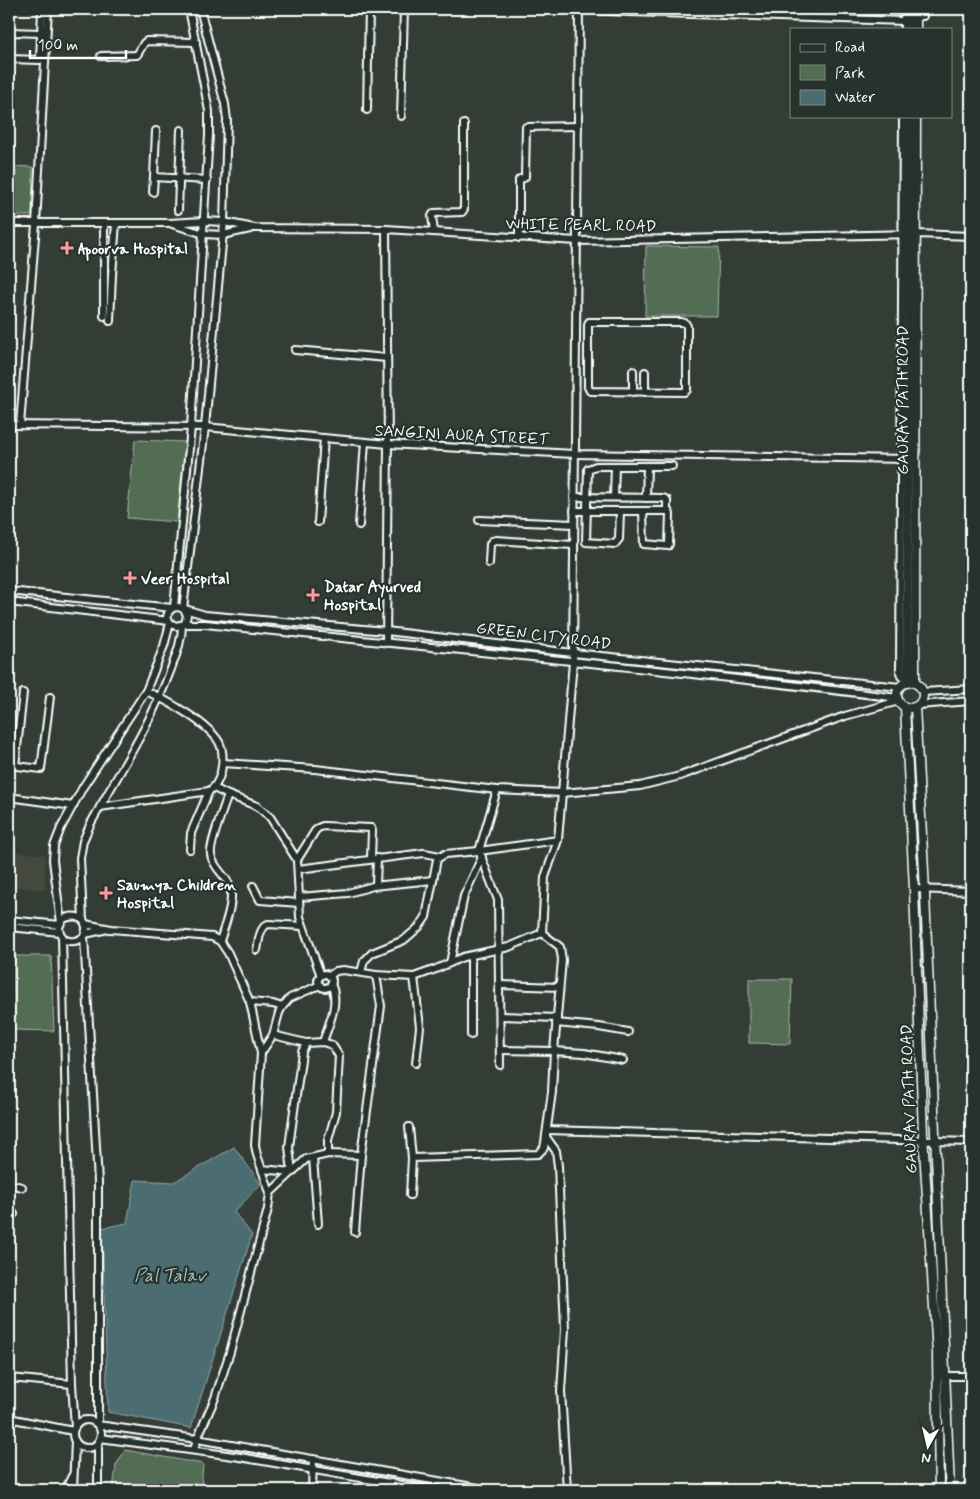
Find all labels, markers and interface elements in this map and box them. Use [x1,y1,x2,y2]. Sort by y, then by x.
scale bar [30,28,126,60]
legend [790,28,952,118]
text: 100 m [38,36,78,56]
text: Road [835,38,865,58]
text: Park [835,64,865,84]
text: Water [835,88,875,108]
street label: WHITE PEARL ROAD [505,214,657,237]
place label: Apoorva Hospital [78,239,188,261]
marker: Apoorva Hospital [60,241,74,255]
street label: GAURAV PATH ROAD [893,325,914,475]
street label: SANGINI AURA STREET [374,420,551,451]
place label: Veer Hospital [141,569,230,590]
marker: Veer Hospital [123,571,137,585]
place label: Datar Ayurved Hospital [324,577,421,616]
marker: Datar Ayurved Hospital [306,588,320,602]
street label: GREEN CITY ROAD [475,618,613,655]
place label: Saumya Children Hospital [117,875,237,914]
marker: Saumya Children Hospital [99,886,113,900]
street label: GAURAV PATH ROAD [896,1024,923,1174]
water label: Pal Talav [134,1264,208,1288]
north arrow [902,1422,952,1472]
text: N [920,1448,932,1467]

